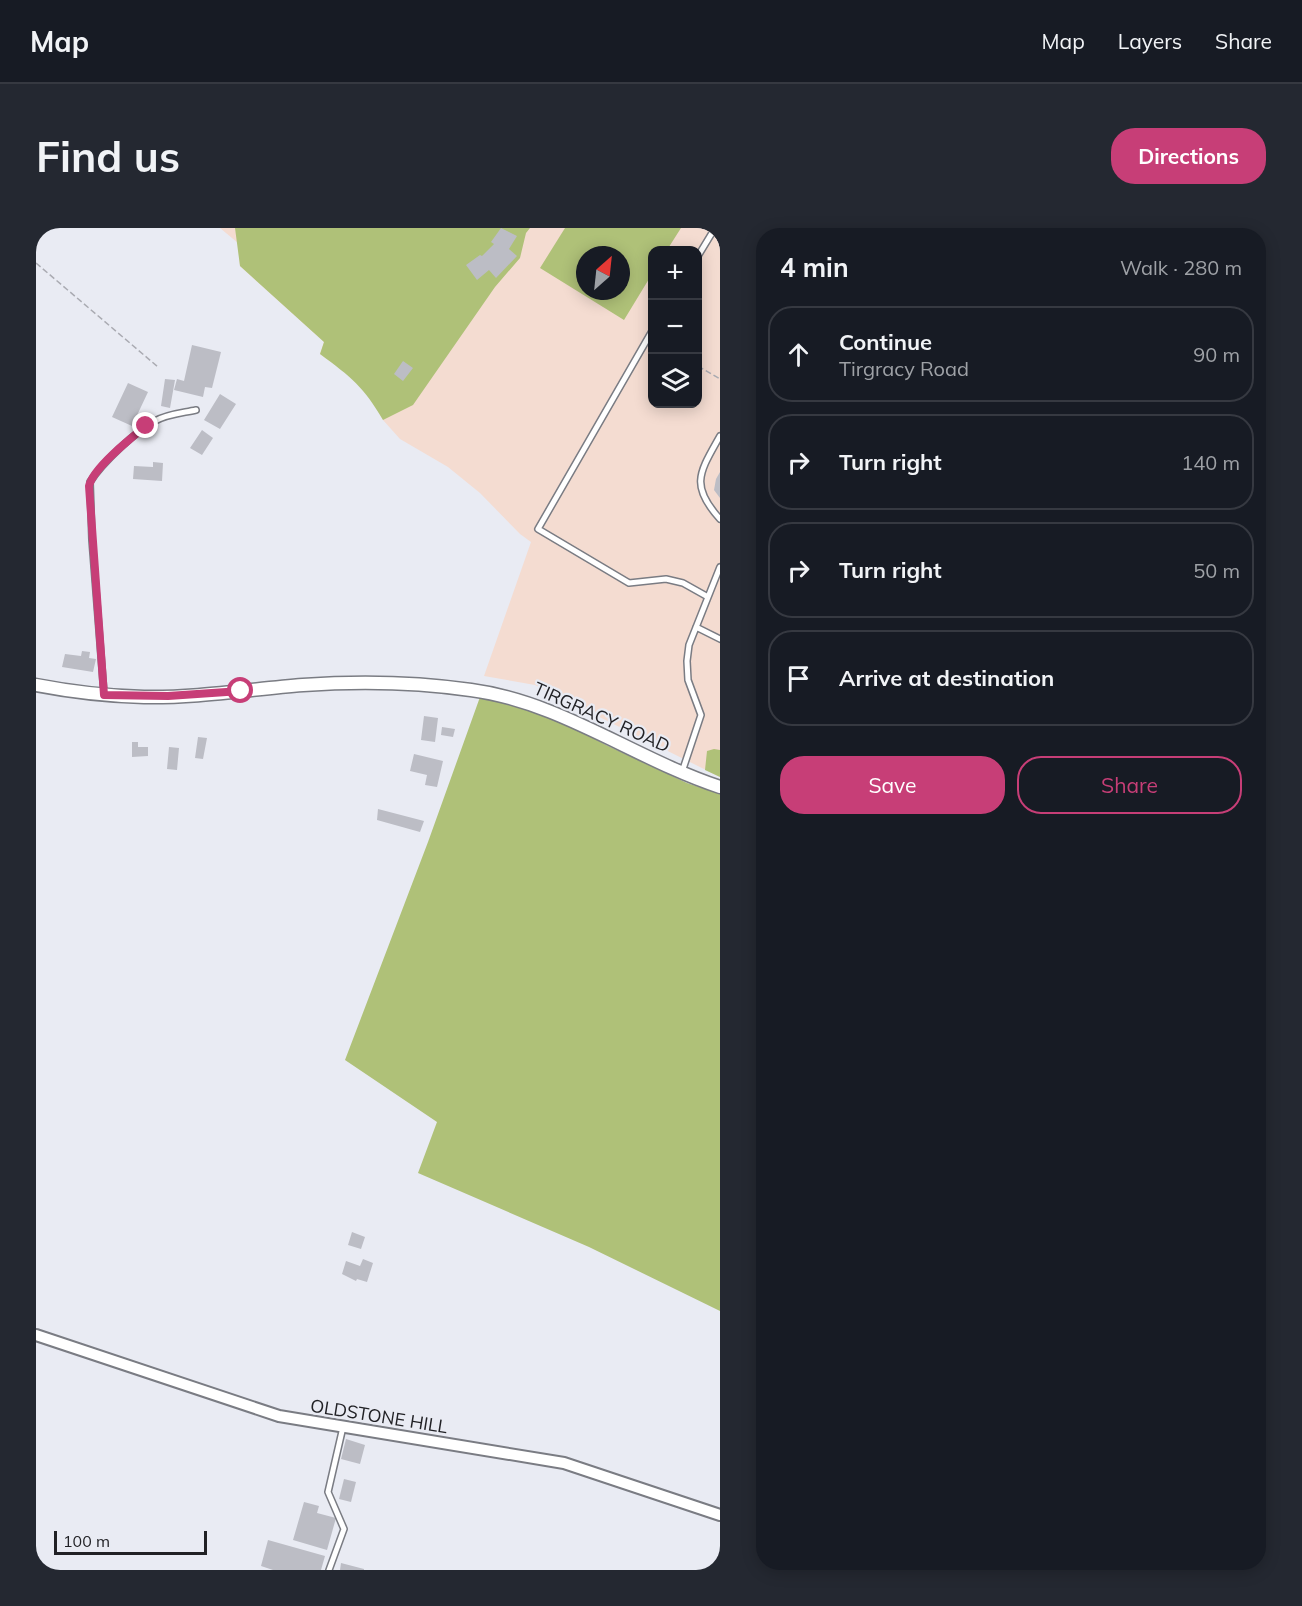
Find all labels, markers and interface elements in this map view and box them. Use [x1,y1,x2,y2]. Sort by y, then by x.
text: Map [30,24,89,59]
text: Map [1042,28,1085,54]
text: Layers [1118,28,1182,54]
text: Share [1215,28,1272,54]
button: Directions [1111,128,1266,184]
text: Find us [36,130,180,183]
north arrow [576,246,630,300]
map controls [648,246,702,408]
button: + [648,246,702,300]
text: 4 min [780,251,849,284]
text: Walk · 280 m [1120,255,1242,280]
button: − [648,300,702,354]
text: Continue [839,328,932,356]
icon: ahead [782,338,815,371]
text: 90 m [1193,342,1240,367]
button: layers [648,354,702,408]
text: Tirgracy Road [839,356,969,381]
route end [132,412,158,438]
icon: right [782,446,815,479]
text: Turn right [839,448,942,476]
text: 140 m [1181,450,1240,475]
icon: right [782,554,815,587]
text: Turn right [839,556,942,584]
text: 50 m [1193,558,1240,583]
icon: arrive [782,662,815,695]
text: Arrive at destination [839,664,1054,692]
route start [227,677,253,703]
street label: TIRGRACY ROAD [530,677,674,757]
button: Save [780,756,1005,814]
button: Share [1017,756,1242,814]
street label: OLDSTONE HILL [309,1394,450,1438]
scale bar [54,1528,207,1556]
text: 100 m [63,1531,110,1551]

